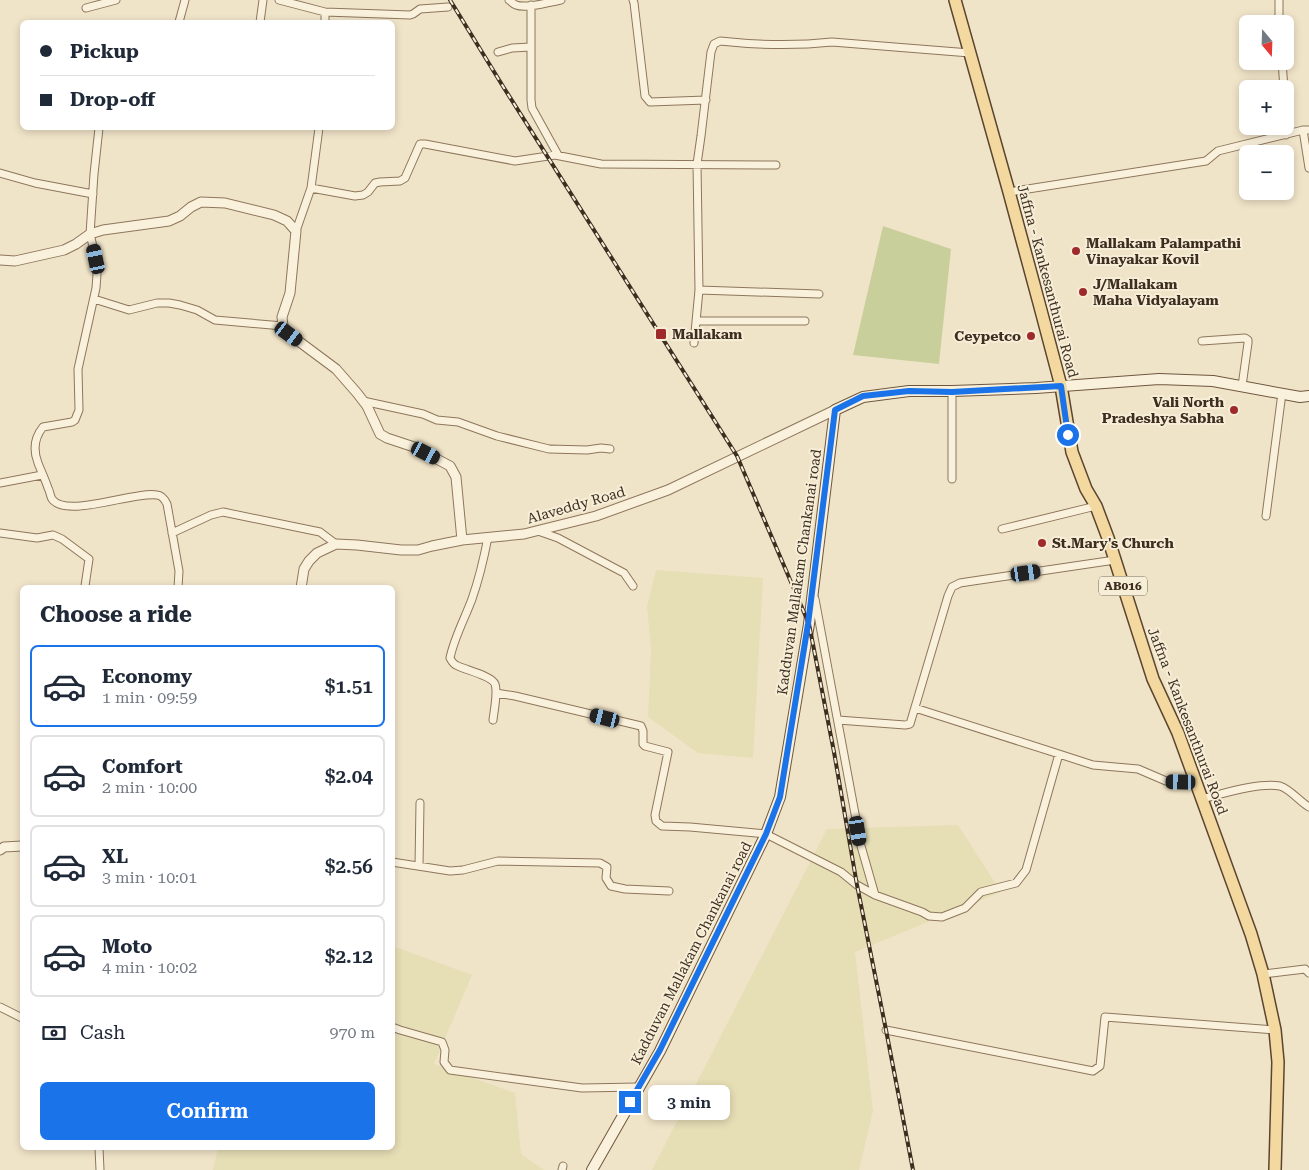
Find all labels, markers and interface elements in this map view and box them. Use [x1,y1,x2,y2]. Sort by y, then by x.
north arrow [1239,15,1294,70]
map controls [1239,15,1294,200]
text: Pickup [70,40,139,63]
button: + [1239,80,1294,135]
text: Drop-off [70,88,155,111]
button: − [1239,145,1294,200]
street label: Jaffna - Kankesanthurai Road [1014,183,1082,379]
place label: Mallakam Palampathi Vinayakar Kovil [1086,235,1241,267]
car [85,243,106,275]
marker: Mallakam Palampathi Vinayakar Kovil [1070,245,1082,257]
place label: J/Mallakam Maha Vidyalayam [1093,276,1219,308]
marker: J/Mallakam Maha Vidyalayam [1077,286,1089,298]
car [272,319,305,349]
place label: Mallakam [672,326,743,342]
marker: Mallakam [654,327,668,341]
place label: Ceypetco [954,328,1021,344]
marker: Ceypetco [1025,330,1037,342]
place label: Vali North Pradeshya Sabha [1102,394,1225,426]
marker: Vali North Pradeshya Sabha [1228,404,1240,416]
route start [1057,424,1079,446]
car [409,440,442,466]
street label: Kadduvan Mallakam Chankanai road [774,448,824,696]
street label: Alaveddy Road [525,483,627,527]
place label: St.Mary's Church [1052,535,1174,551]
marker: St.Mary's Church [1036,537,1048,549]
car [1010,563,1041,583]
road number: AB016 [1099,576,1147,596]
text: Choose a ride [40,602,192,627]
street label: Jaffna - Kankesanthurai Road [1145,625,1231,817]
icon: car [42,664,87,709]
text: Economy [102,665,192,688]
text: $1.51 [325,675,373,698]
text: 1 min · 09:59 [102,688,197,707]
car [588,707,621,729]
icon: car [42,754,87,799]
text: Comfort [102,755,183,778]
text: $2.04 [325,765,373,788]
car [1165,774,1196,790]
text: 2 min · 10:00 [102,778,197,797]
car [848,815,867,847]
street label: Kadduvan Mallakam Chankanai road [628,839,754,1067]
icon: car [42,844,87,889]
text: XL [102,845,128,868]
text: $2.56 [325,855,373,878]
text: 3 min · 10:01 [102,868,197,887]
icon: car [42,934,87,979]
text: Moto [102,935,152,958]
text: $2.12 [325,945,373,968]
text: 4 min · 10:02 [102,958,197,977]
icon: cash [40,1019,68,1047]
text: Cash [80,1021,125,1044]
text: 970 m [329,1023,375,1042]
button: Confirm [40,1082,375,1140]
callout: 3 min [648,1084,730,1120]
route end [619,1091,641,1113]
text: 3 min [667,1093,711,1112]

